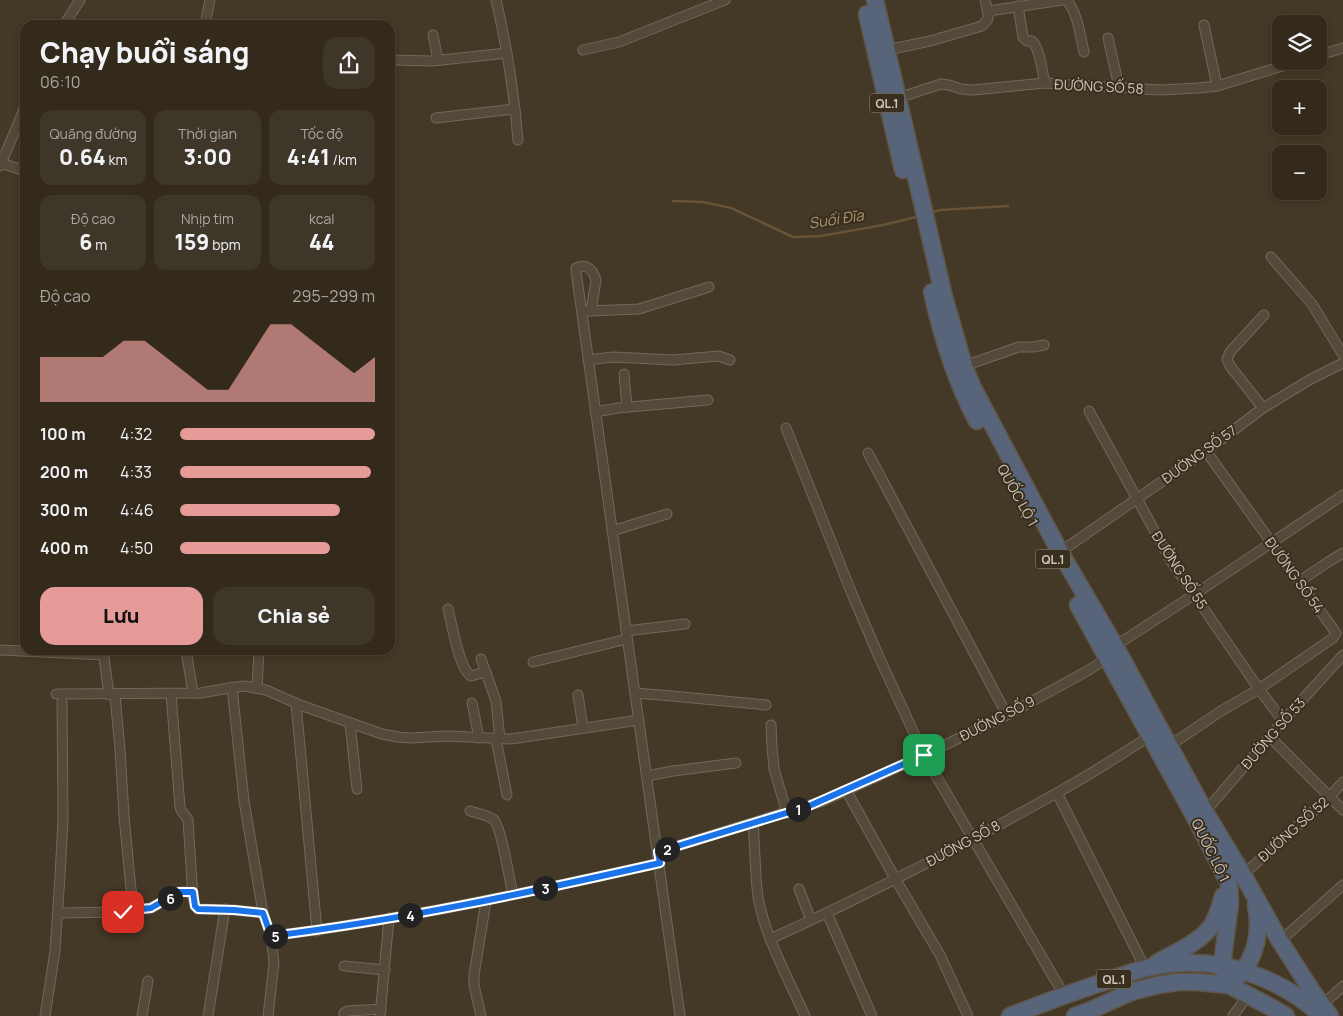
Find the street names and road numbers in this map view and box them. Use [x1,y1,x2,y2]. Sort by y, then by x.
street label: ĐƯỜNG SỐ 58 [1054,73,1144,98]
road number: QL.1 [870,94,904,112]
street label: ĐƯỜNG SỐ 57 [1157,420,1240,488]
street label: QUỐC LỘ 1 [993,460,1044,529]
street label: ĐƯỜNG SỐ 55 [1148,527,1213,613]
street label: ĐƯỜNG SỐ 54 [1261,533,1330,617]
road number: QL.1 [1036,550,1070,568]
street label: ĐƯỜNG SỐ 9 [956,690,1038,745]
street label: ĐƯỜNG SỐ 53 [1236,693,1309,773]
street label: ĐƯỜNG SỐ 52 [1253,791,1332,866]
street label: ĐƯỜNG SỐ 8 [922,815,1003,870]
street label: QUỐC LỘ 1 [1188,815,1235,885]
road number: QL.1 [1096,970,1132,989]

